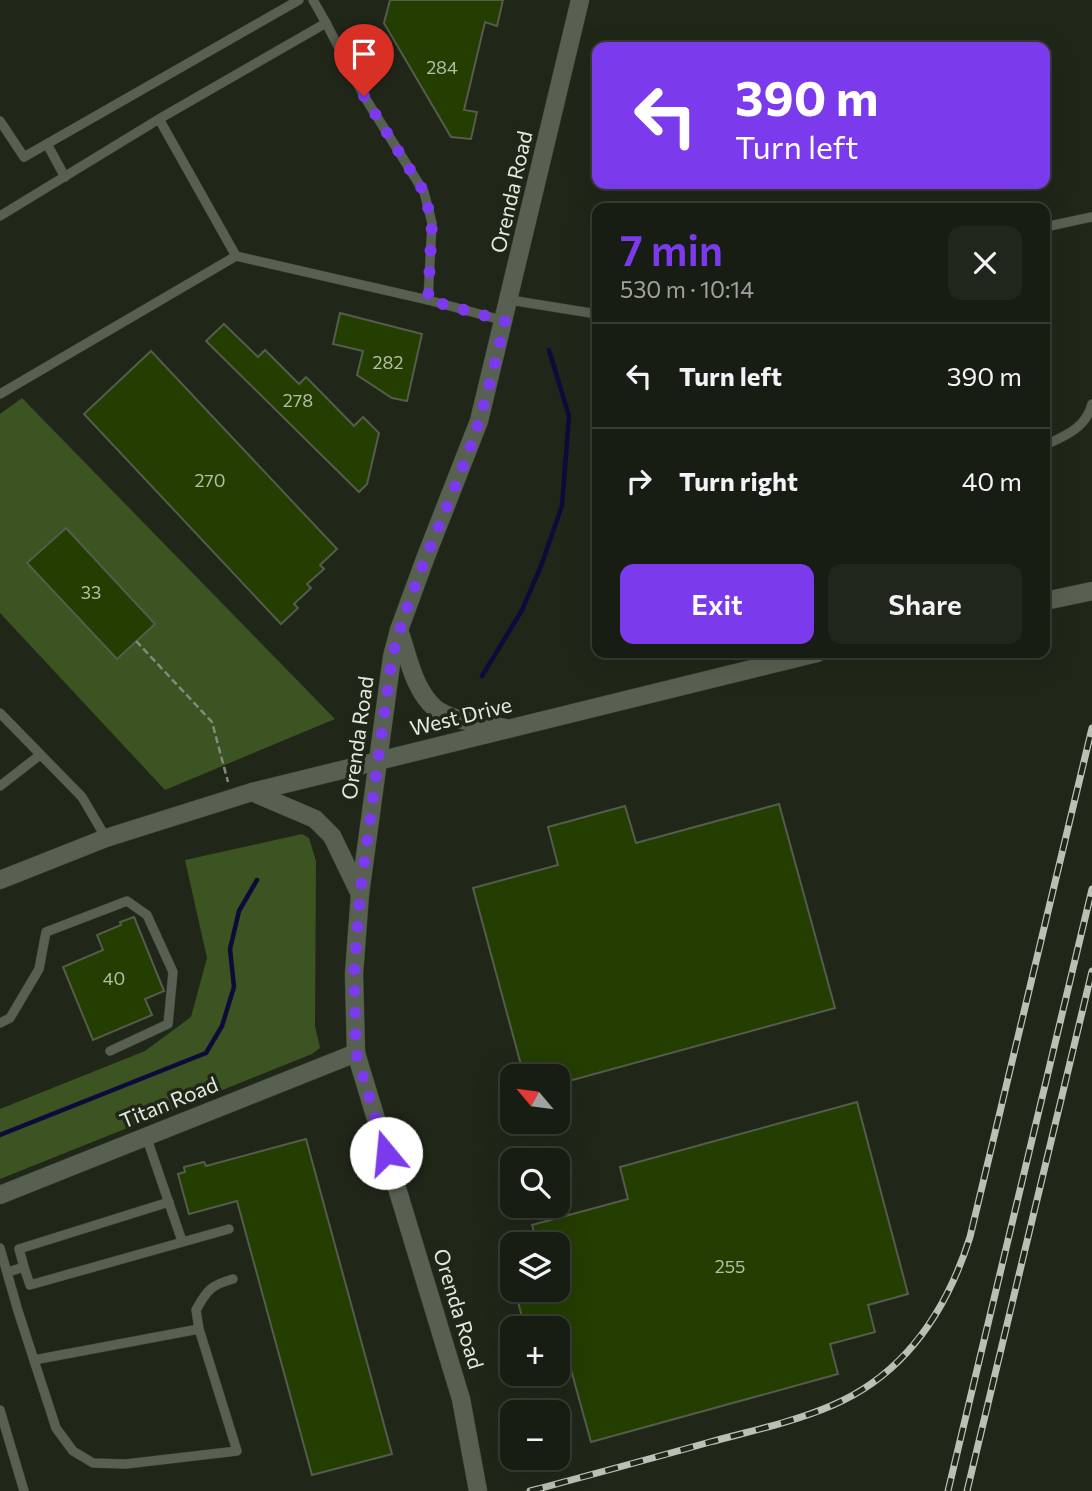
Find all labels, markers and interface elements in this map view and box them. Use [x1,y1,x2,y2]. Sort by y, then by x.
pin [334,24,394,96]
icon: arrive [345,35,383,73]
house number: 284 [426,56,458,78]
text: 390 m [735,66,878,126]
icon: left [620,70,711,161]
text: Turn left [735,126,859,166]
street label: Orenda Road [484,128,537,255]
text: 7 min [620,223,723,275]
button: close [948,226,1022,300]
text: 530 m · 10:14 [620,275,754,303]
house number: 282 [373,351,403,373]
icon: left [620,357,658,395]
text: Turn left [679,360,782,391]
text: 390 m [947,360,1022,391]
house number: 278 [283,389,313,411]
icon: right [620,462,658,500]
text: Turn right [679,465,798,496]
text: 40 m [962,465,1022,496]
house number: 270 [194,469,226,491]
button: Exit [620,564,814,644]
button: Share [828,564,1022,644]
house number: 33 [81,581,101,603]
street label: Orenda Road [335,674,378,801]
street label: West Drive [407,691,514,740]
house number: 40 [103,967,125,989]
north arrow [500,1064,570,1134]
map controls [500,1064,570,1470]
street label: Titan Road [116,1071,221,1133]
position arrow [349,1116,423,1190]
button: search [500,1148,570,1218]
button: layers [500,1232,570,1302]
street label: Orenda Road [429,1245,490,1372]
house number: 255 [715,1255,745,1277]
button: + [500,1316,570,1386]
button: − [500,1400,570,1470]

